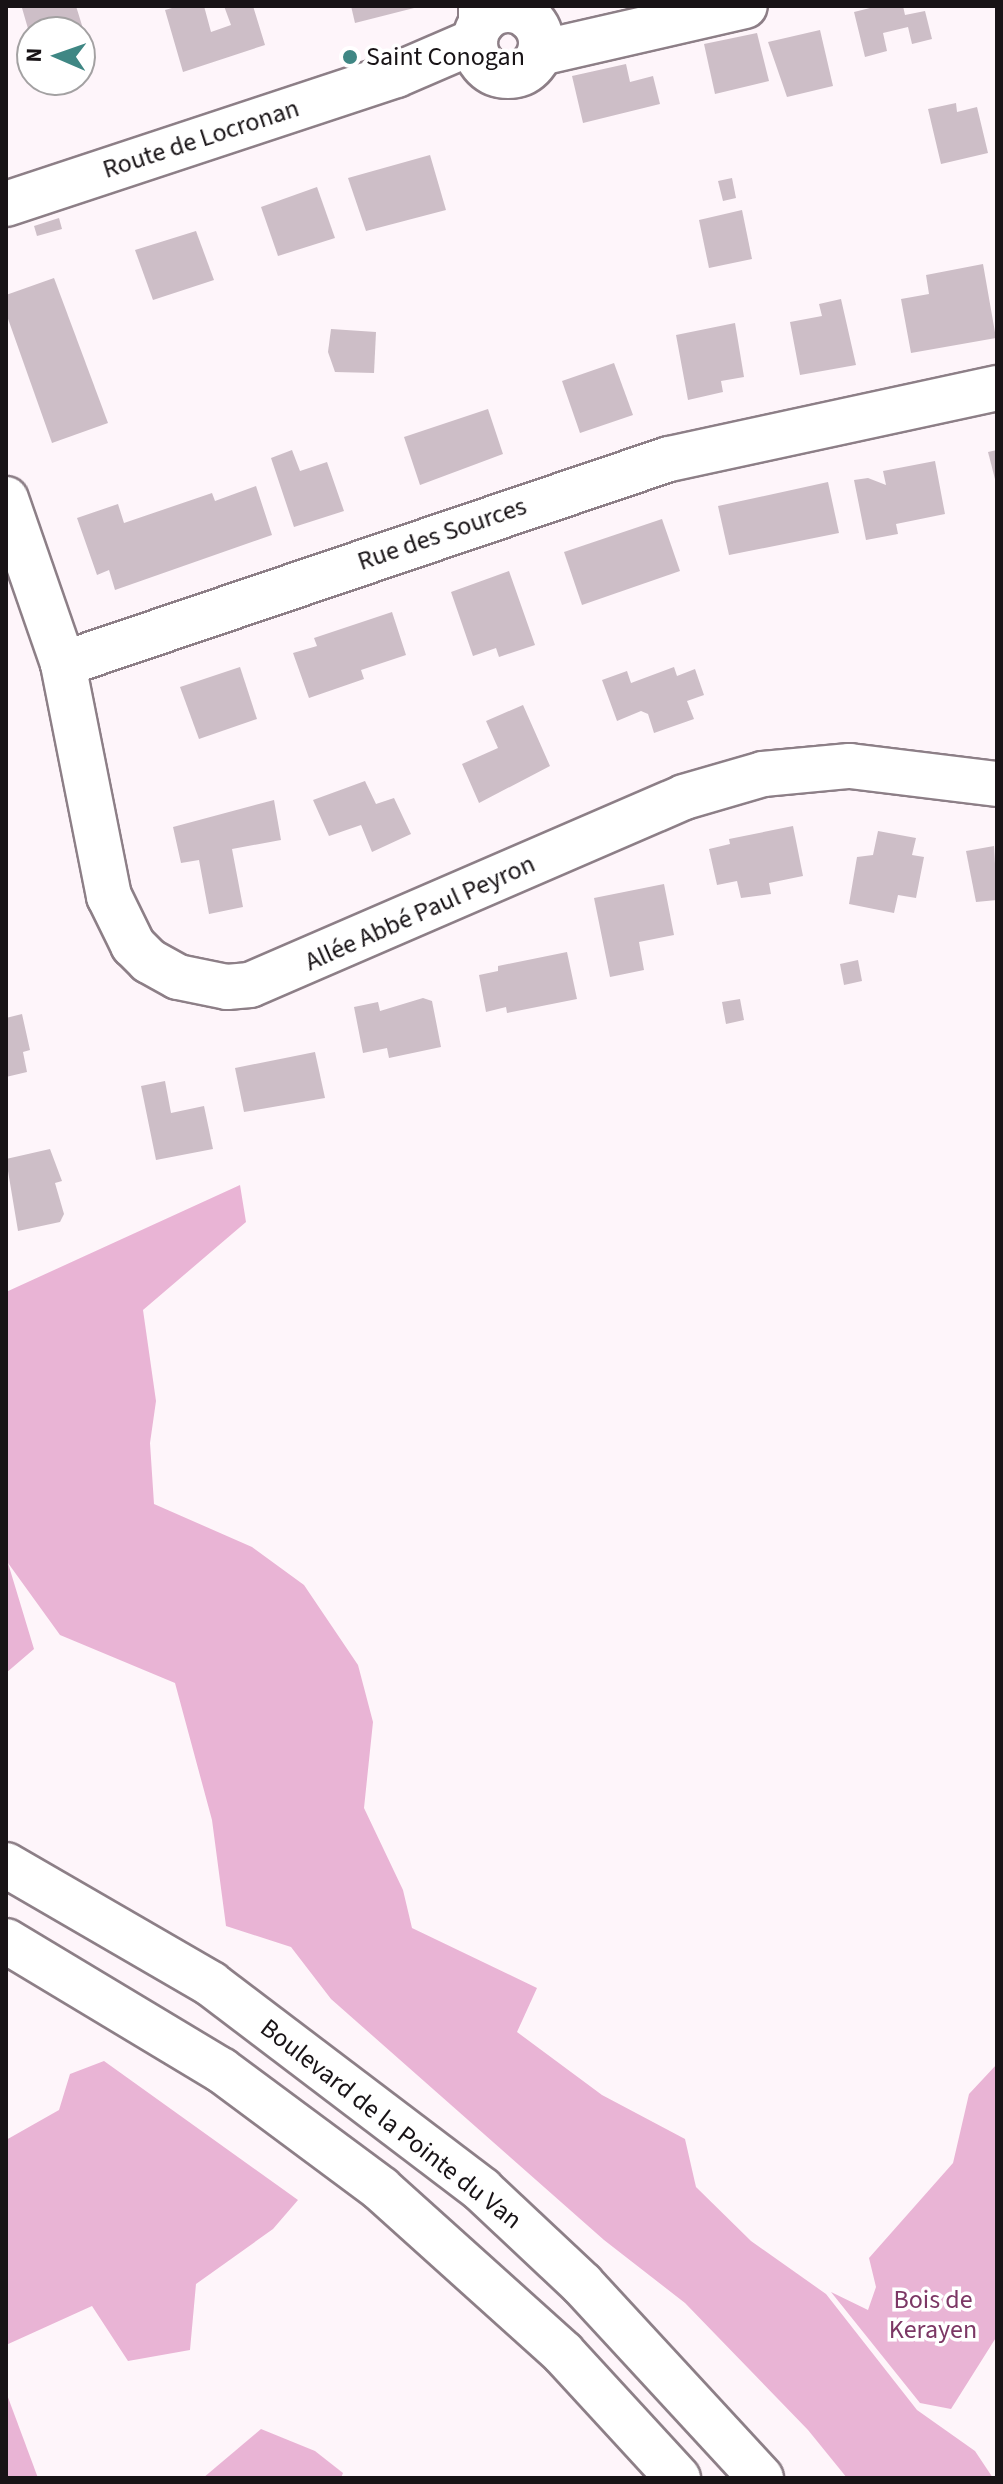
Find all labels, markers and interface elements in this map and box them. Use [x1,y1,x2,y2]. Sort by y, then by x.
north arrow [16,16,96,96]
place label: Saint Conogan [366,41,525,73]
text: N [18,47,50,63]
marker: Saint Conogan [341,48,359,66]
street label: Route de Locronan [99,93,303,185]
street label: Rue des Sources [354,491,530,577]
street label: Allée Abbé Paul Peyron [300,848,540,978]
street label: Boulevard de la Pointe du Van [254,2012,528,2236]
park label: Bois de Kerayen [889,2284,977,2346]

